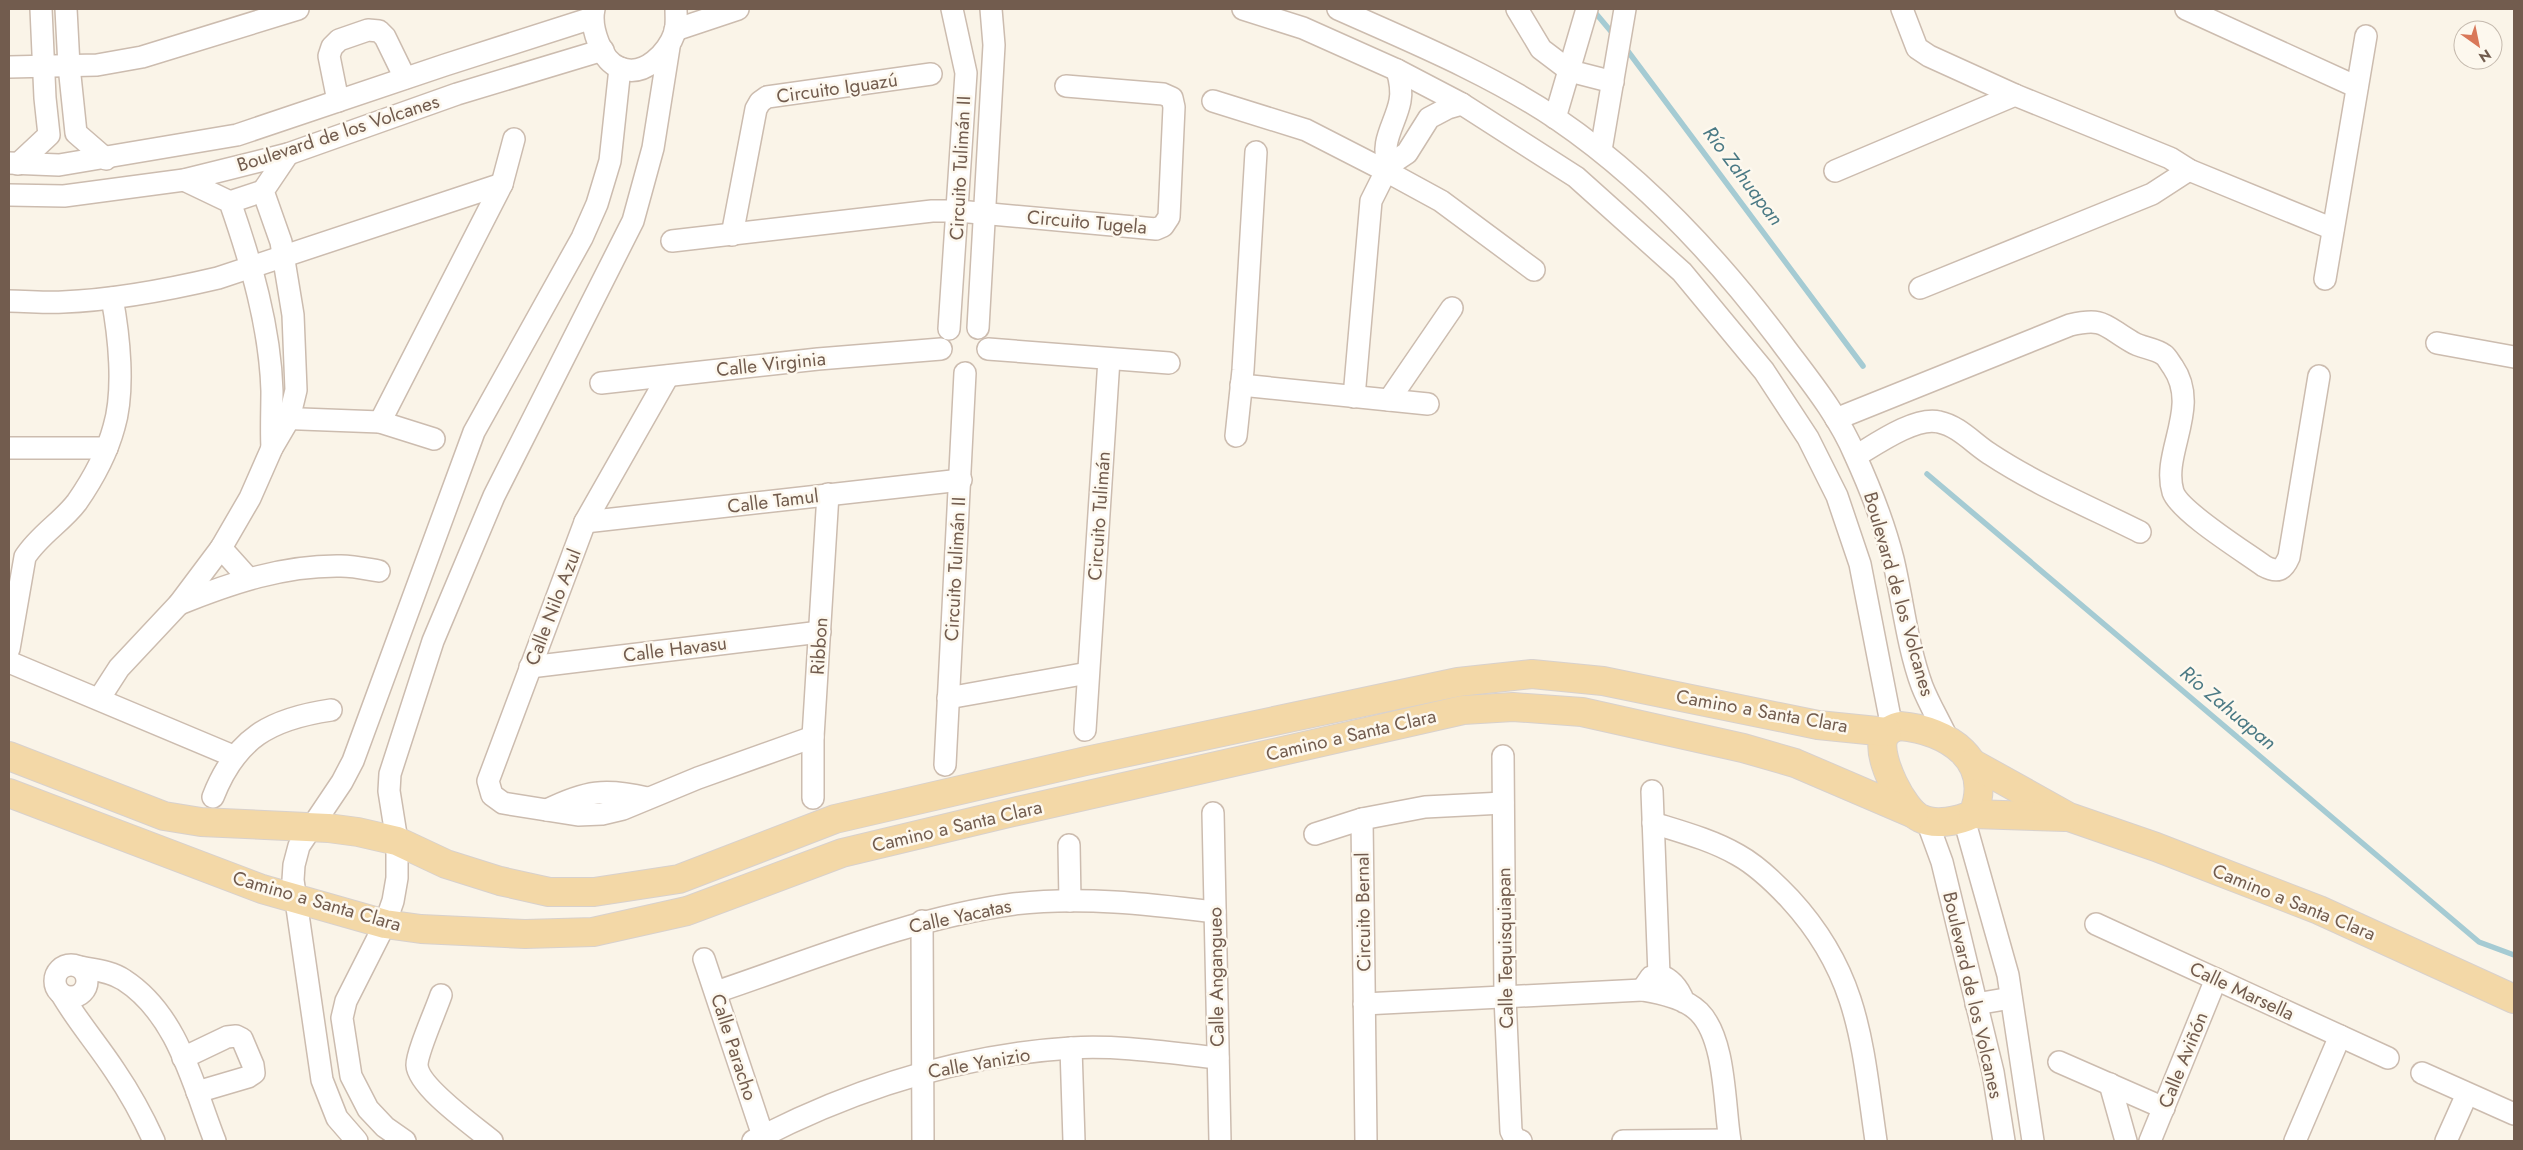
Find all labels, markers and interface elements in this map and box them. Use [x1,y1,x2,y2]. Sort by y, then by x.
north arrow [2453,20,2503,70]
text: N [2475,44,2495,67]
street label: Circuito Iguazú [775,66,899,110]
street label: Boulevard de los Volcanes [233,87,443,178]
street label: Circuito Tulimán II [943,95,977,241]
water label: Río Zahuapan [1696,120,1790,232]
street label: Circuito Tugela [1026,203,1148,241]
street label: Calle Virginia [715,345,827,383]
street label: Circuito Tulimán [1081,450,1117,582]
street label: Calle Tamul [726,482,820,520]
street label: Boulevard de los Volcanes [1857,489,1941,700]
street label: Circuito Tulimán II [938,496,972,642]
street label: Calle Nilo Azul [518,545,588,669]
street label: Ribbon [804,616,834,676]
street label: Calle Havasu [622,629,728,669]
water label: Río Zahuapan [2174,659,2282,757]
street label: Camino a Santa Clara [1674,683,1850,739]
street label: Camino a Santa Clara [1263,702,1439,768]
street label: Camino a Santa Clara [869,793,1045,859]
street label: Circuito Bernal [1348,852,1378,972]
street label: Camino a Santa Clara [2208,857,2380,947]
street label: Camino a Santa Clara [230,864,404,938]
street label: Calle Tequisquiapan [1490,867,1520,1029]
street label: Boulevard de los Volcanes [1936,889,2010,1101]
street label: Calle Yacatas [906,892,1014,940]
street label: Calle Angangueo [1201,907,1231,1047]
street label: Calle Marsella [2185,955,2299,1027]
street label: Calle Paracho [704,990,764,1104]
street label: Calle Aviñón [2151,1008,2215,1112]
street label: Calle Yanizio [926,1041,1032,1085]

